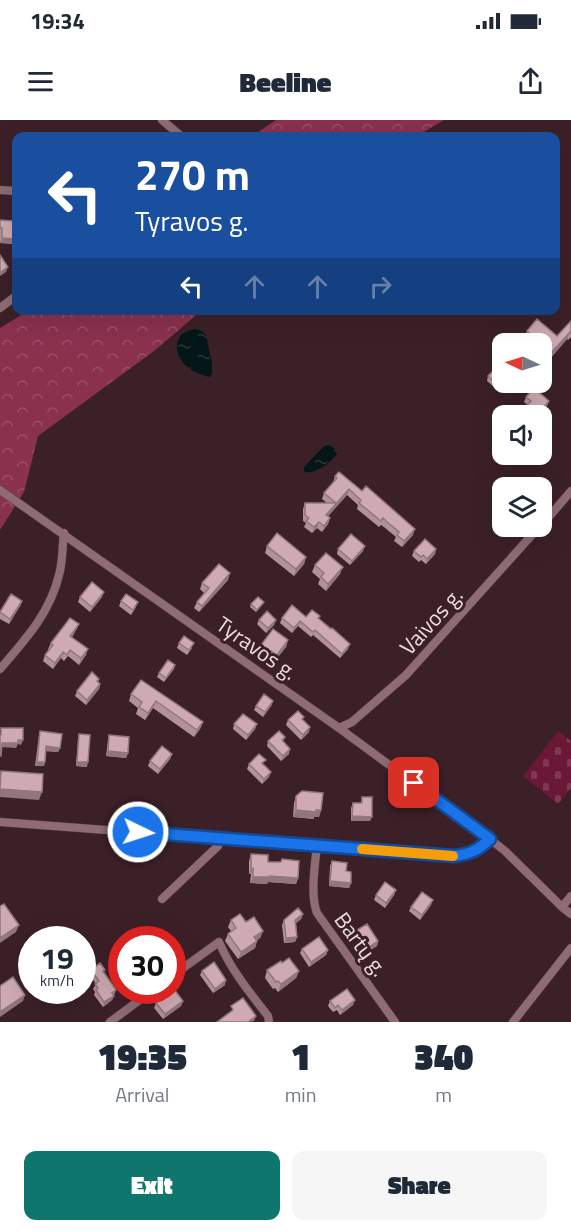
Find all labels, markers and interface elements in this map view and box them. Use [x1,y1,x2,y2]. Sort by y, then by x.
text: 19:34 [30,4,85,38]
text: Beeline [240,61,331,102]
icon: menu [24,65,57,98]
icon: share [514,65,547,98]
text: 270 m [135,142,250,206]
icon: left [36,156,114,234]
text: Tyravos g. [135,200,248,241]
icon: left [175,270,208,303]
icon: ahead [238,270,271,303]
icon: ahead [301,270,334,303]
icon: right [364,270,397,303]
north arrow [492,333,552,393]
map controls [492,333,552,537]
button: sound [492,405,552,465]
button: layers [492,477,552,537]
street label: Vaivos g. [391,579,471,663]
street label: Tyravos g. [209,608,305,688]
pin [388,757,439,808]
icon: arrive [397,766,430,799]
position arrow [106,800,170,864]
street label: Bartų g. [326,905,396,983]
speed limit sign: 30 [108,926,186,1004]
text: 19 [40,935,74,981]
text: km/h [40,969,74,992]
text: 19:35 [98,1029,187,1084]
text: 1 [291,1029,310,1084]
text: 340 [414,1029,473,1084]
text: Arrival [115,1079,169,1110]
text: min [285,1079,316,1110]
text: m [435,1079,452,1110]
button: Exit [24,1151,280,1220]
button: Share [292,1151,547,1220]

